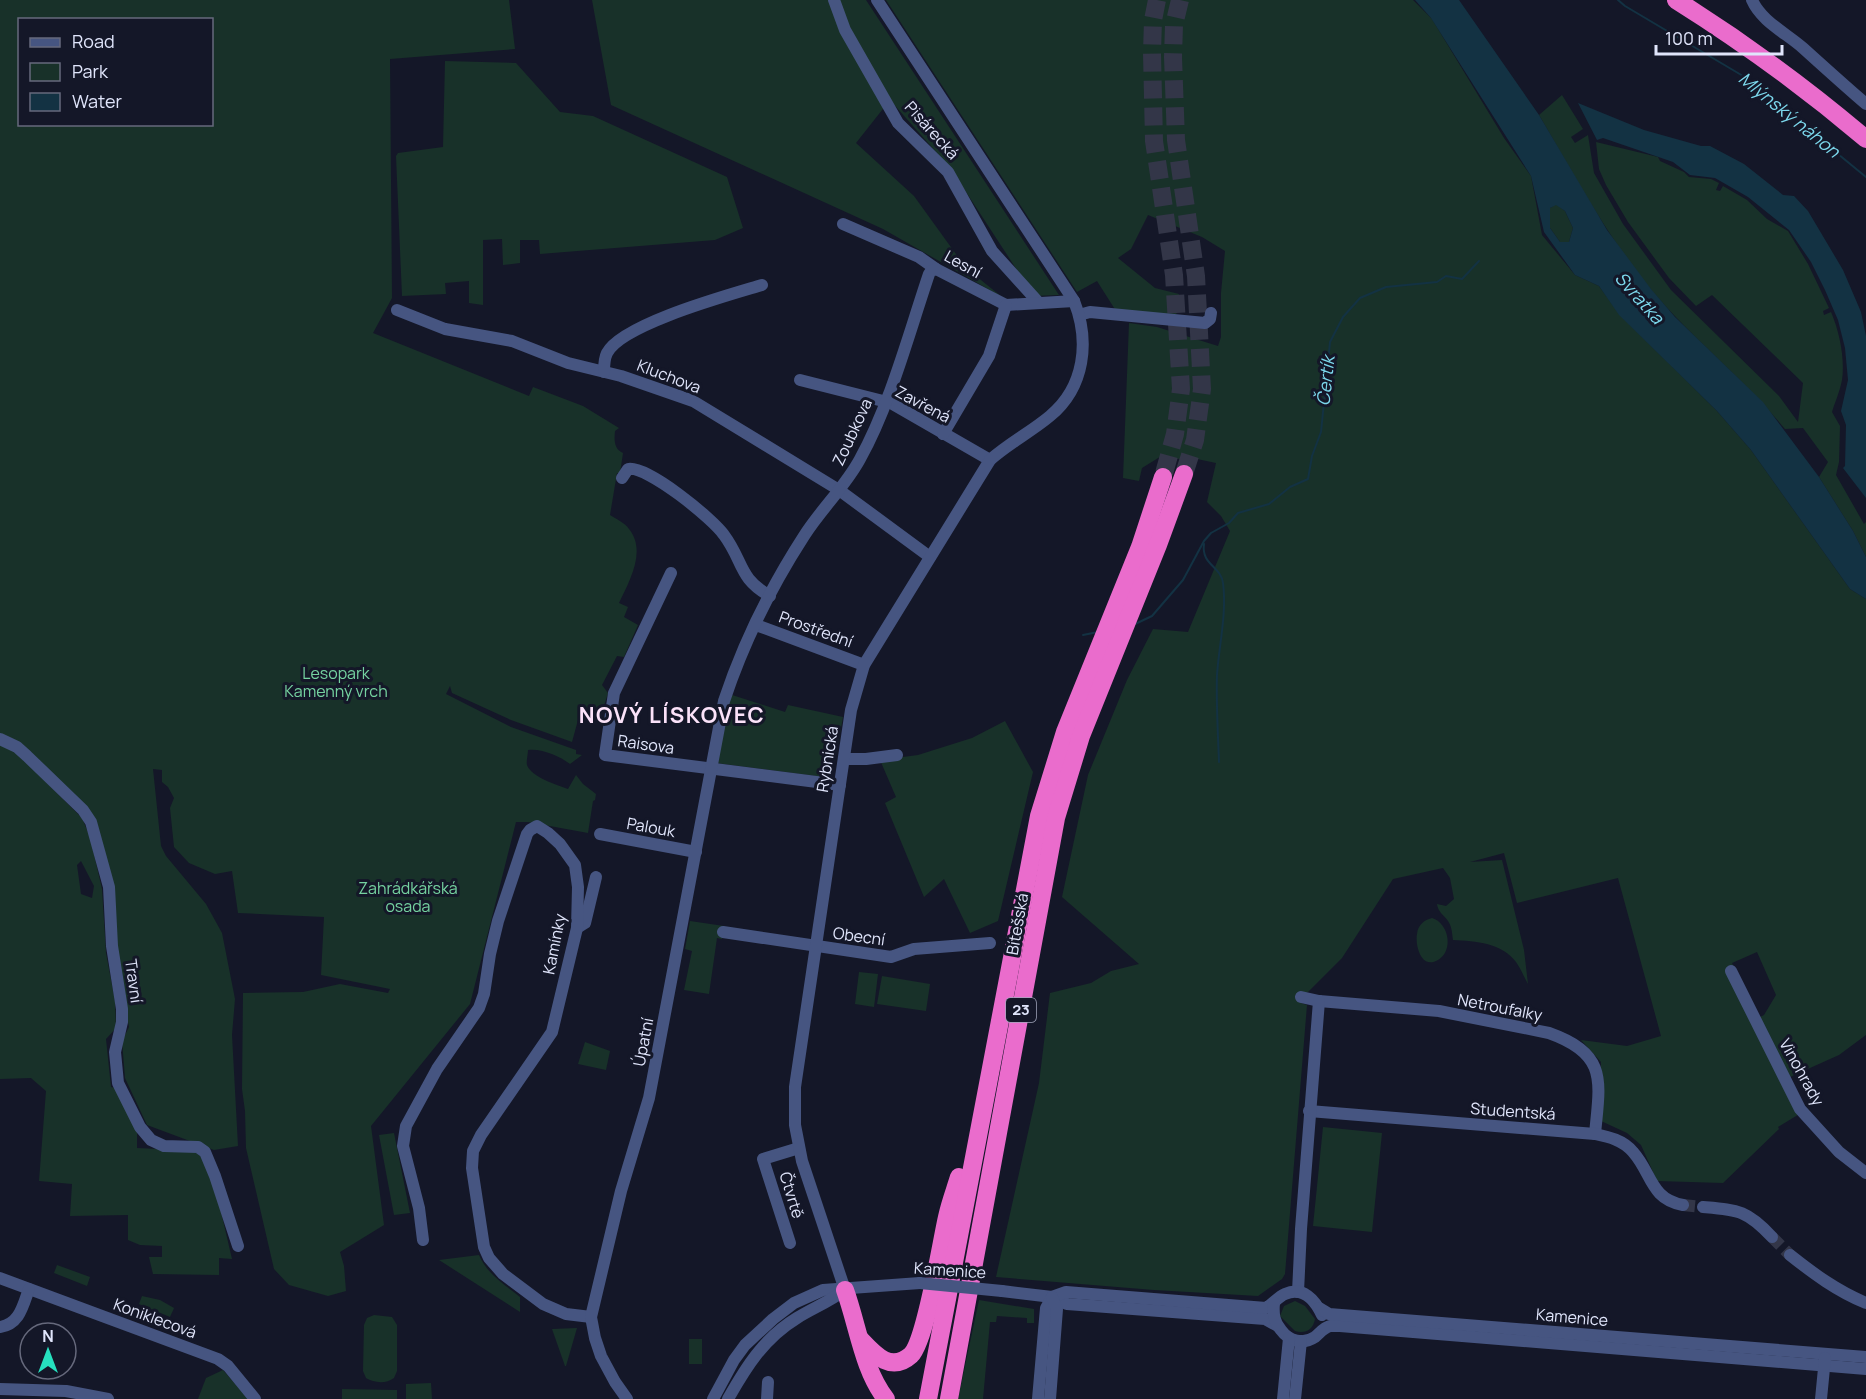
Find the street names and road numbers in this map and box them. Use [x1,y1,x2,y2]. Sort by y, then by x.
street label: Pisárecká [900,96,964,164]
street label: Lesní [941,245,986,283]
street label: Kluchova [634,354,704,398]
street label: Zavřená [892,380,954,428]
street label: Zoubkova [827,395,877,469]
street label: Prostřední [776,605,856,653]
street label: Rybnická [811,724,843,794]
street label: Raisova [616,729,676,759]
street label: Palouk [625,812,678,842]
street label: Bítešská [1001,891,1033,957]
street label: Kamínky [537,911,571,976]
street label: Obecní [831,921,887,951]
street label: Travní [120,958,148,1005]
street label: Netroufalky [1456,988,1545,1026]
road number: 23 [1006,998,1036,1022]
street label: Úpatní [628,1015,659,1068]
street label: Vinohrady [1775,1034,1830,1110]
street label: Studentská [1470,1097,1556,1125]
street label: Čtvrtě [775,1169,809,1221]
street label: Kamenice [913,1257,987,1283]
street label: Koniklecová [110,1293,200,1343]
street label: Kamenice [1535,1303,1609,1331]

